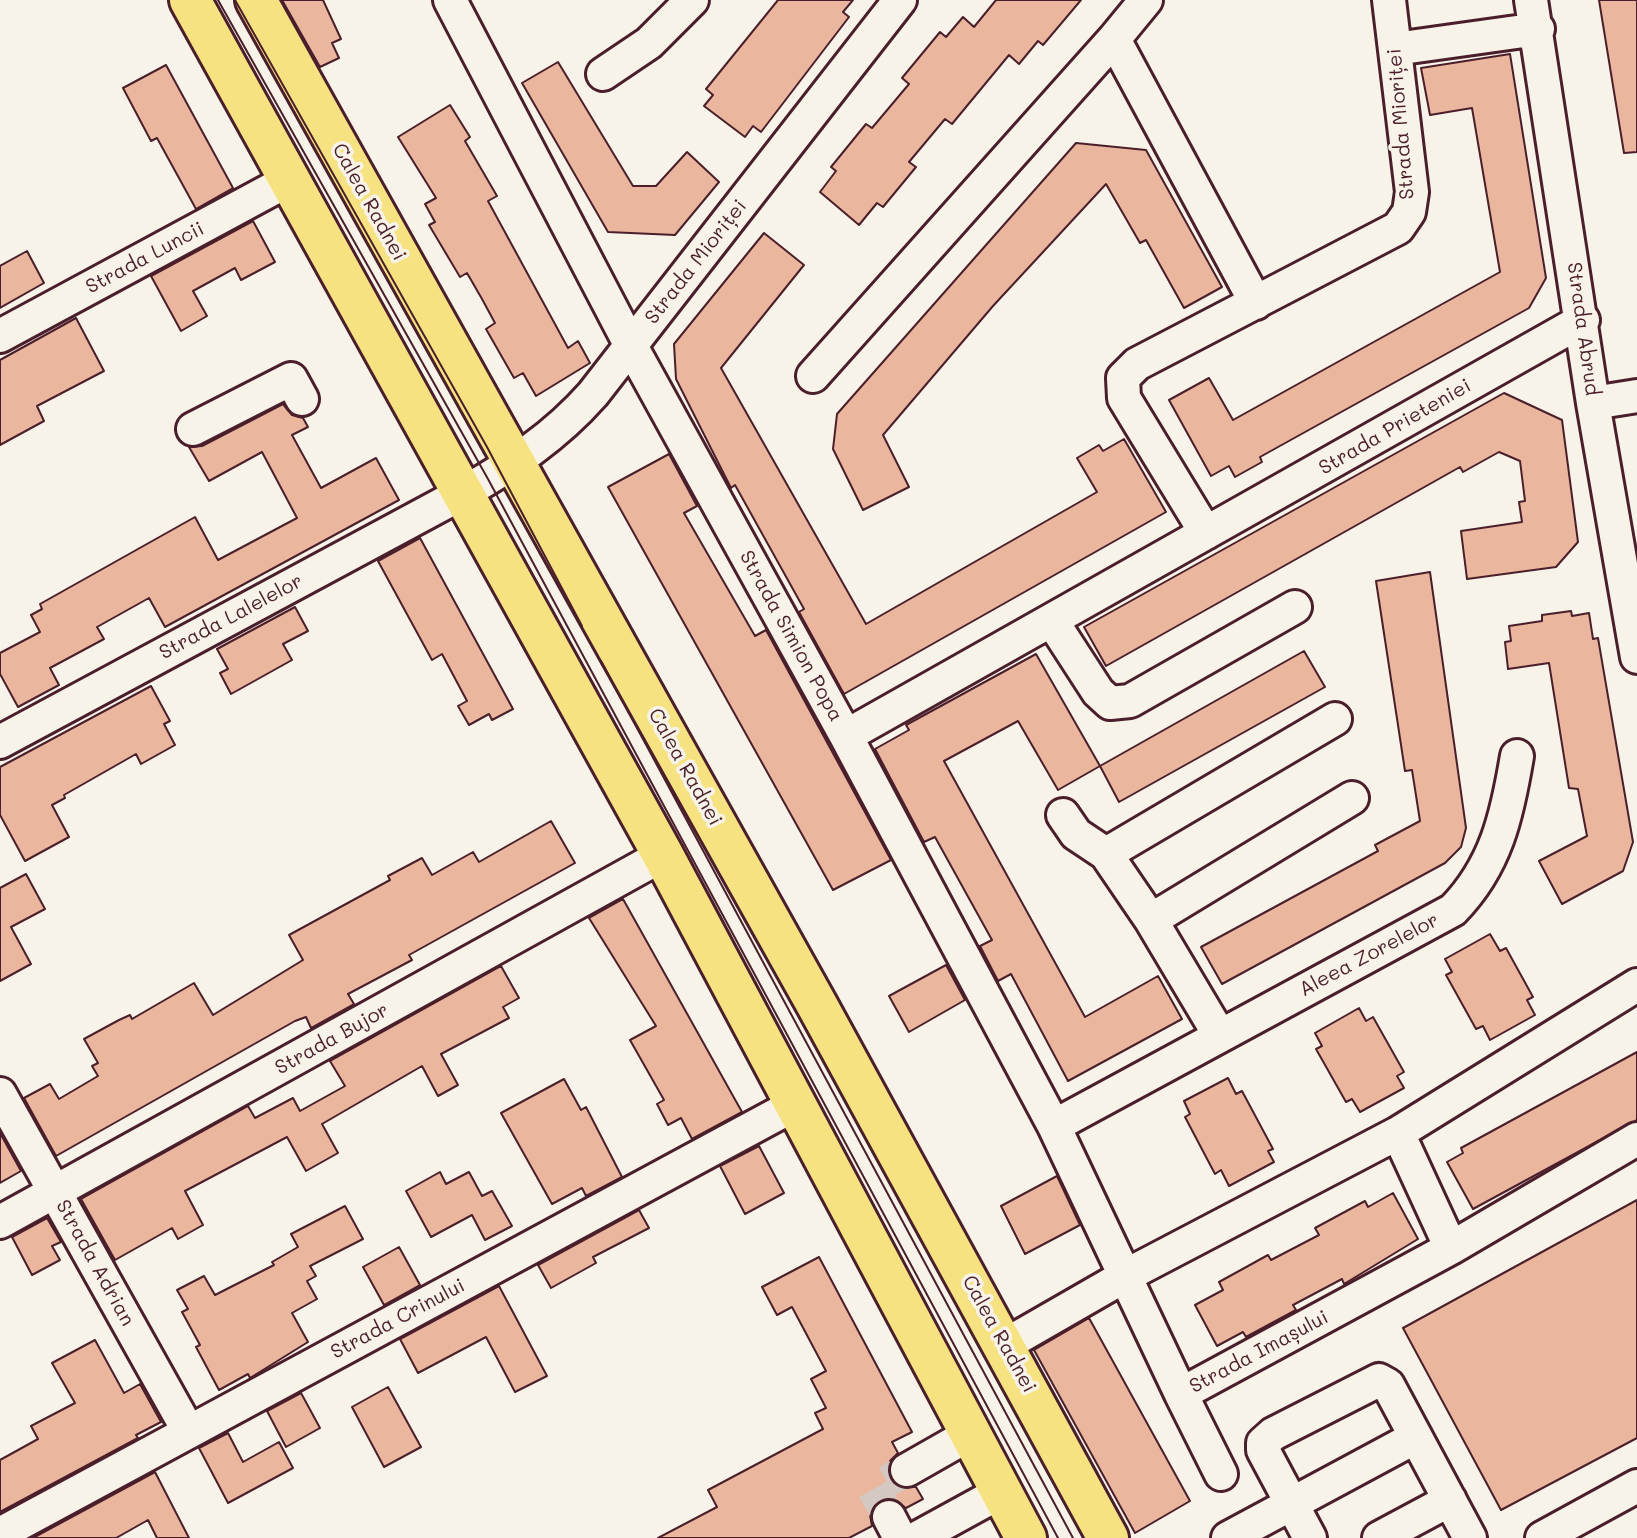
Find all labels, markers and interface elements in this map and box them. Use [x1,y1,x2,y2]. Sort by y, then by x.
street label: Strada Mioriței [1382,48,1420,200]
street label: Calea Radnei [327,139,411,265]
street label: Strada Mioriței [640,195,752,329]
street label: Strada Luncii [82,217,208,299]
street label: Strada Abrud [1562,261,1604,397]
street label: Strada Prieteniei [1315,374,1475,480]
street label: Strada Simion Popa [734,546,848,726]
street label: Strada Lalelelor [155,569,307,665]
street label: Calea Radnei [643,704,727,830]
street label: Aleea Zorelelor [1295,908,1443,1002]
street label: Strada Bujor [271,998,393,1080]
street label: Strada Adrian [50,1196,140,1330]
street label: Calea Radnei [957,1271,1041,1397]
street label: Strada Crinului [327,1274,469,1364]
street label: Strada Imașului [1185,1305,1333,1399]

